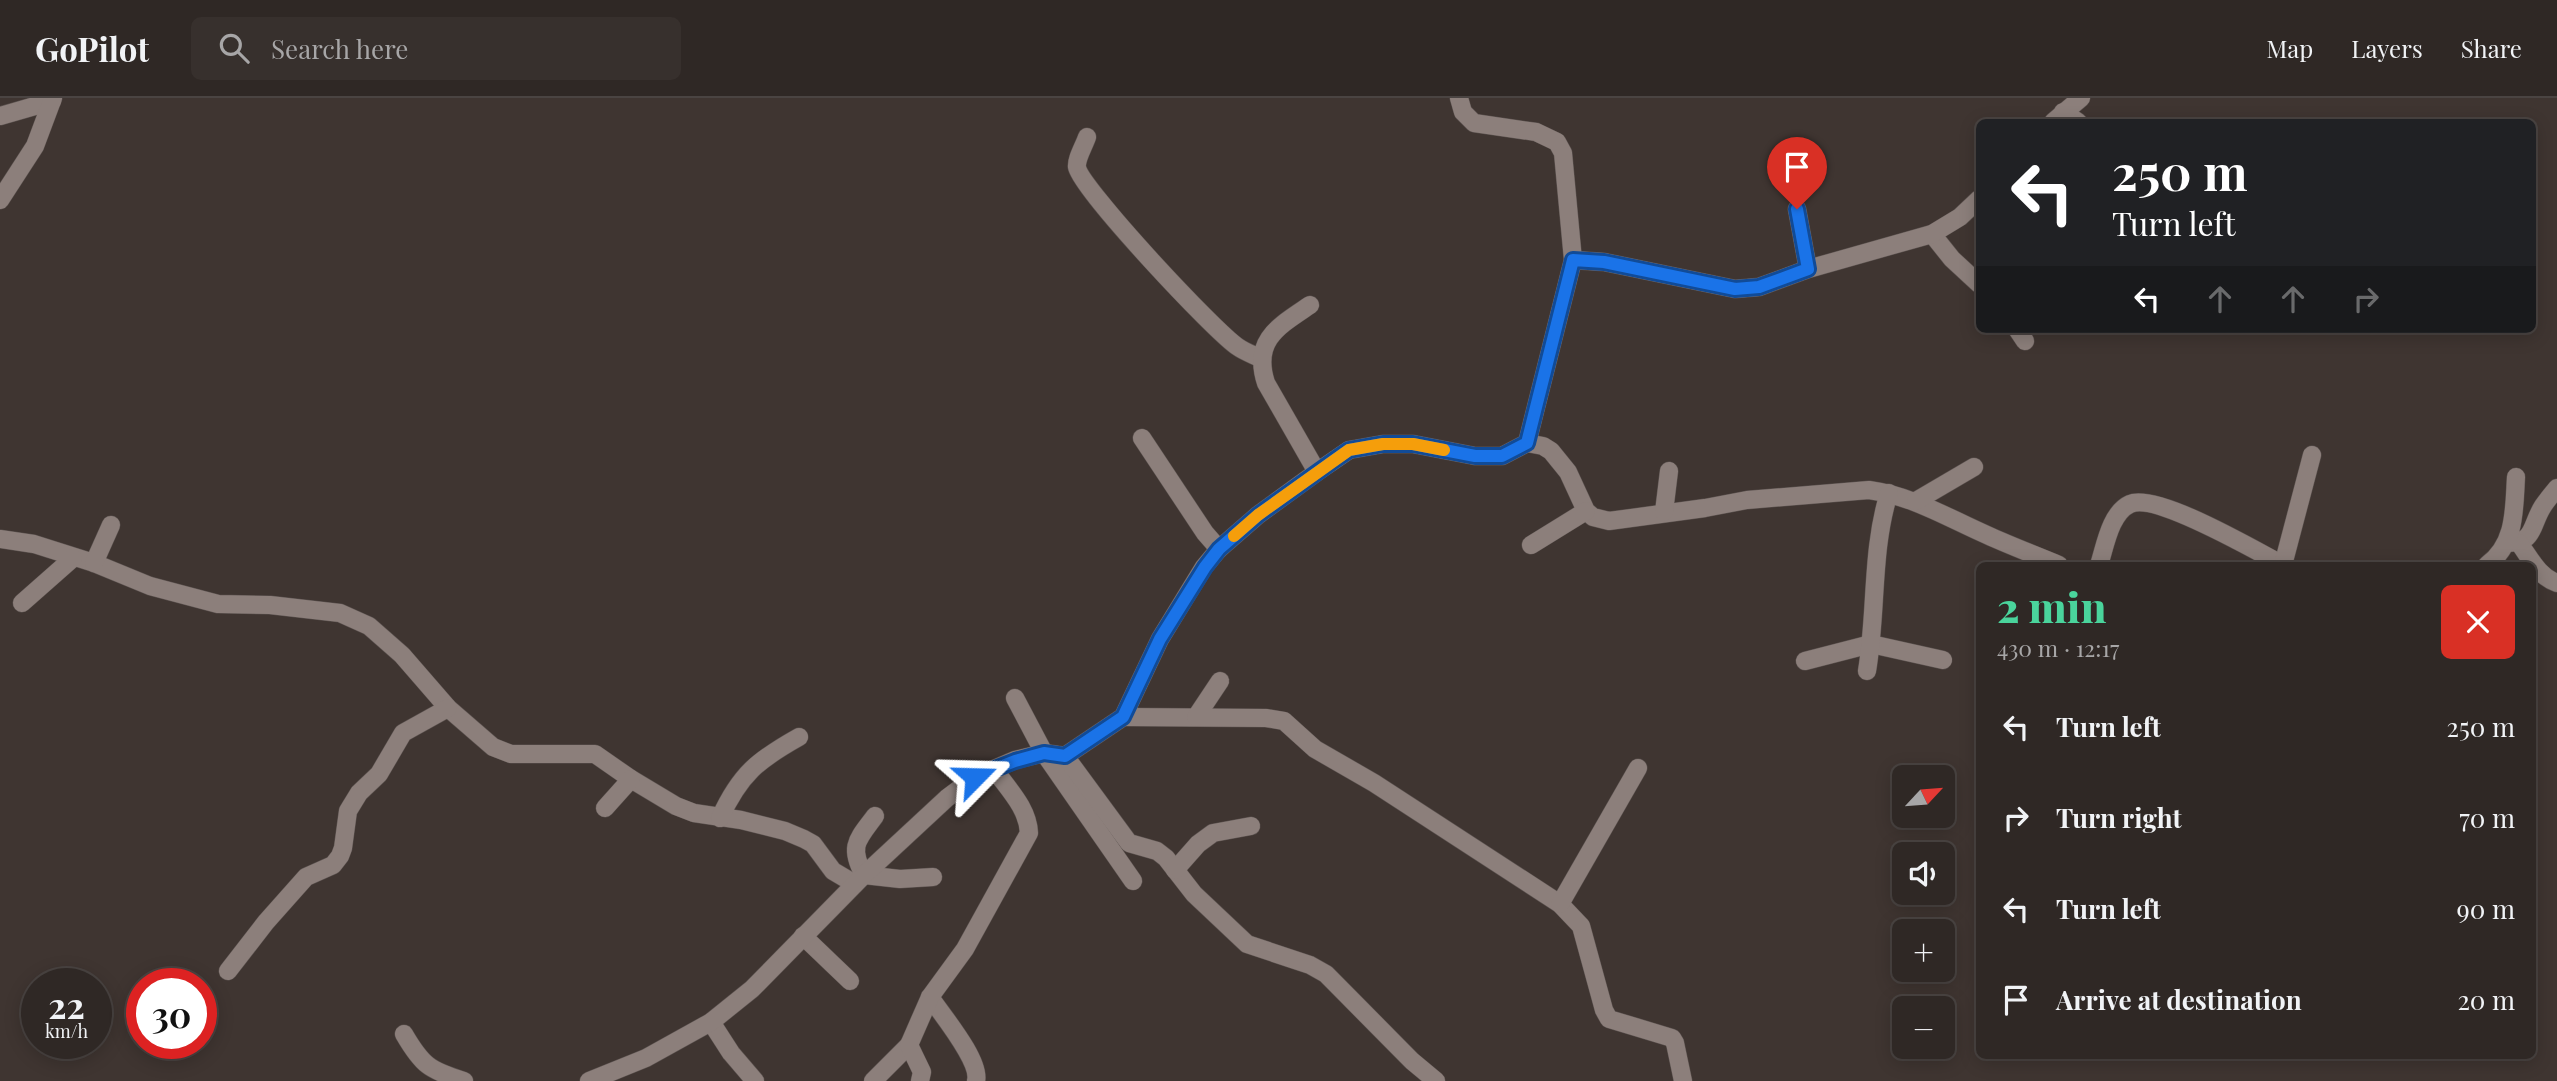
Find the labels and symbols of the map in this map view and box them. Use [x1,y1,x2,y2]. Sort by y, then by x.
pin [1767,137,1827,209]
position arrow [938,740,1012,814]
north arrow [1892,765,1955,828]
speed limit sign: 30 [126,968,217,1059]

